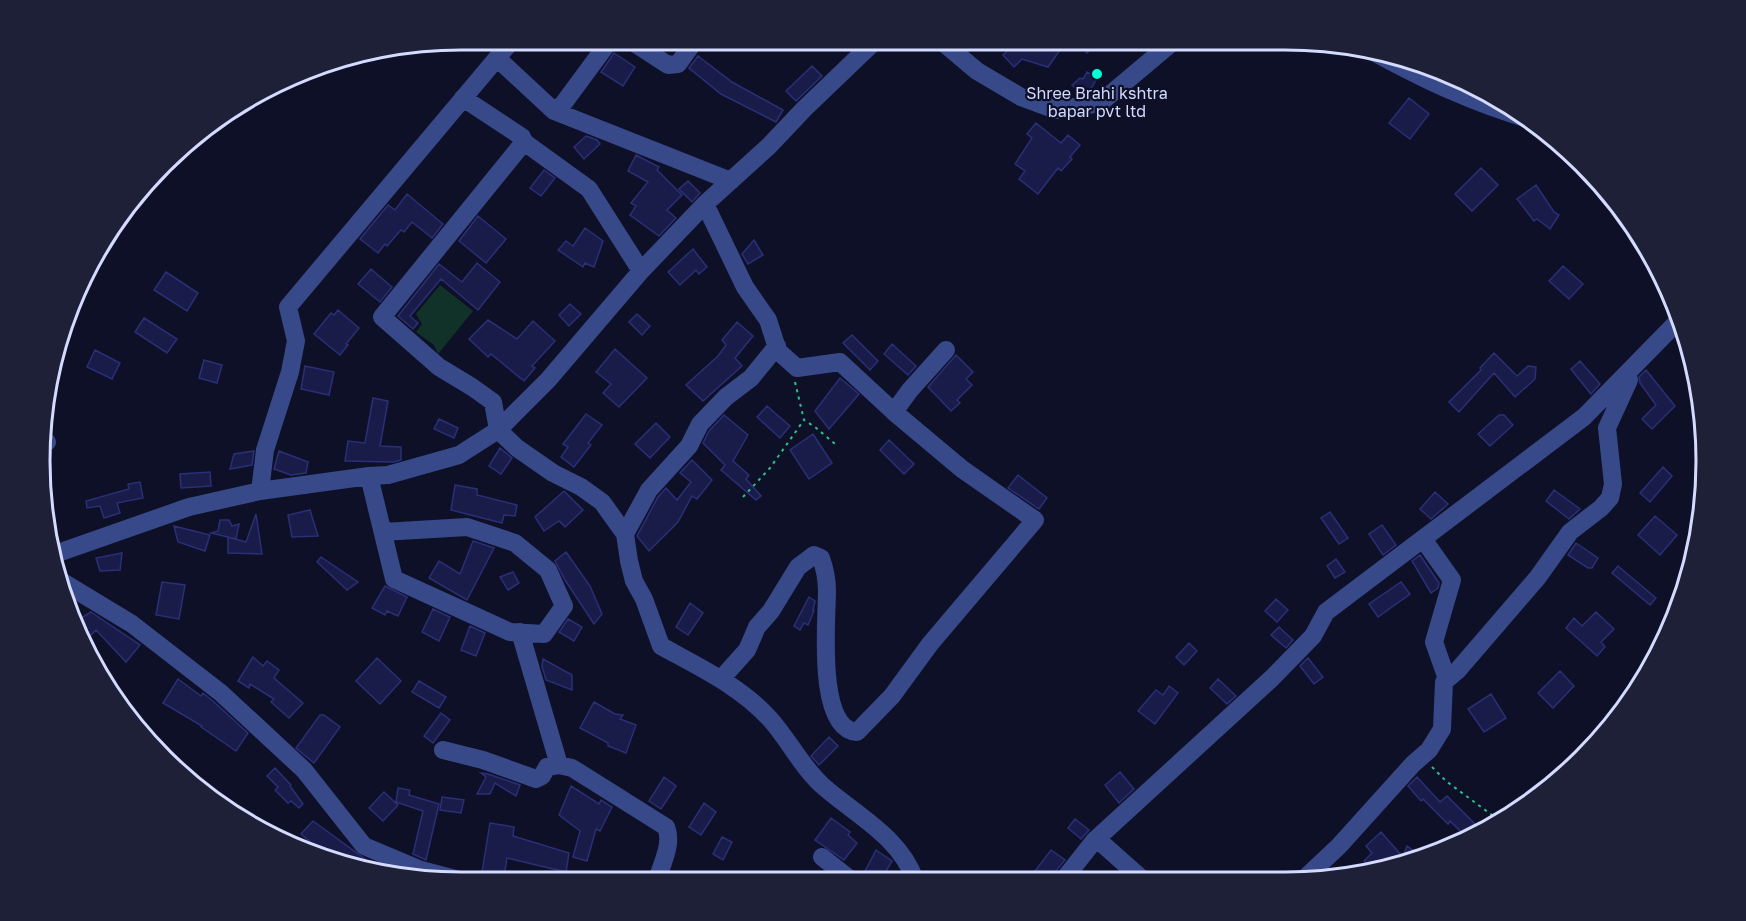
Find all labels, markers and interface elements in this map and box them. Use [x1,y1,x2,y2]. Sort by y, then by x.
marker: Shree Brahi kshtra bapar pvt ltd [1090,67,1104,81]
place label: Shree Brahi kshtra bapar pvt ltd [1026,83,1168,121]

